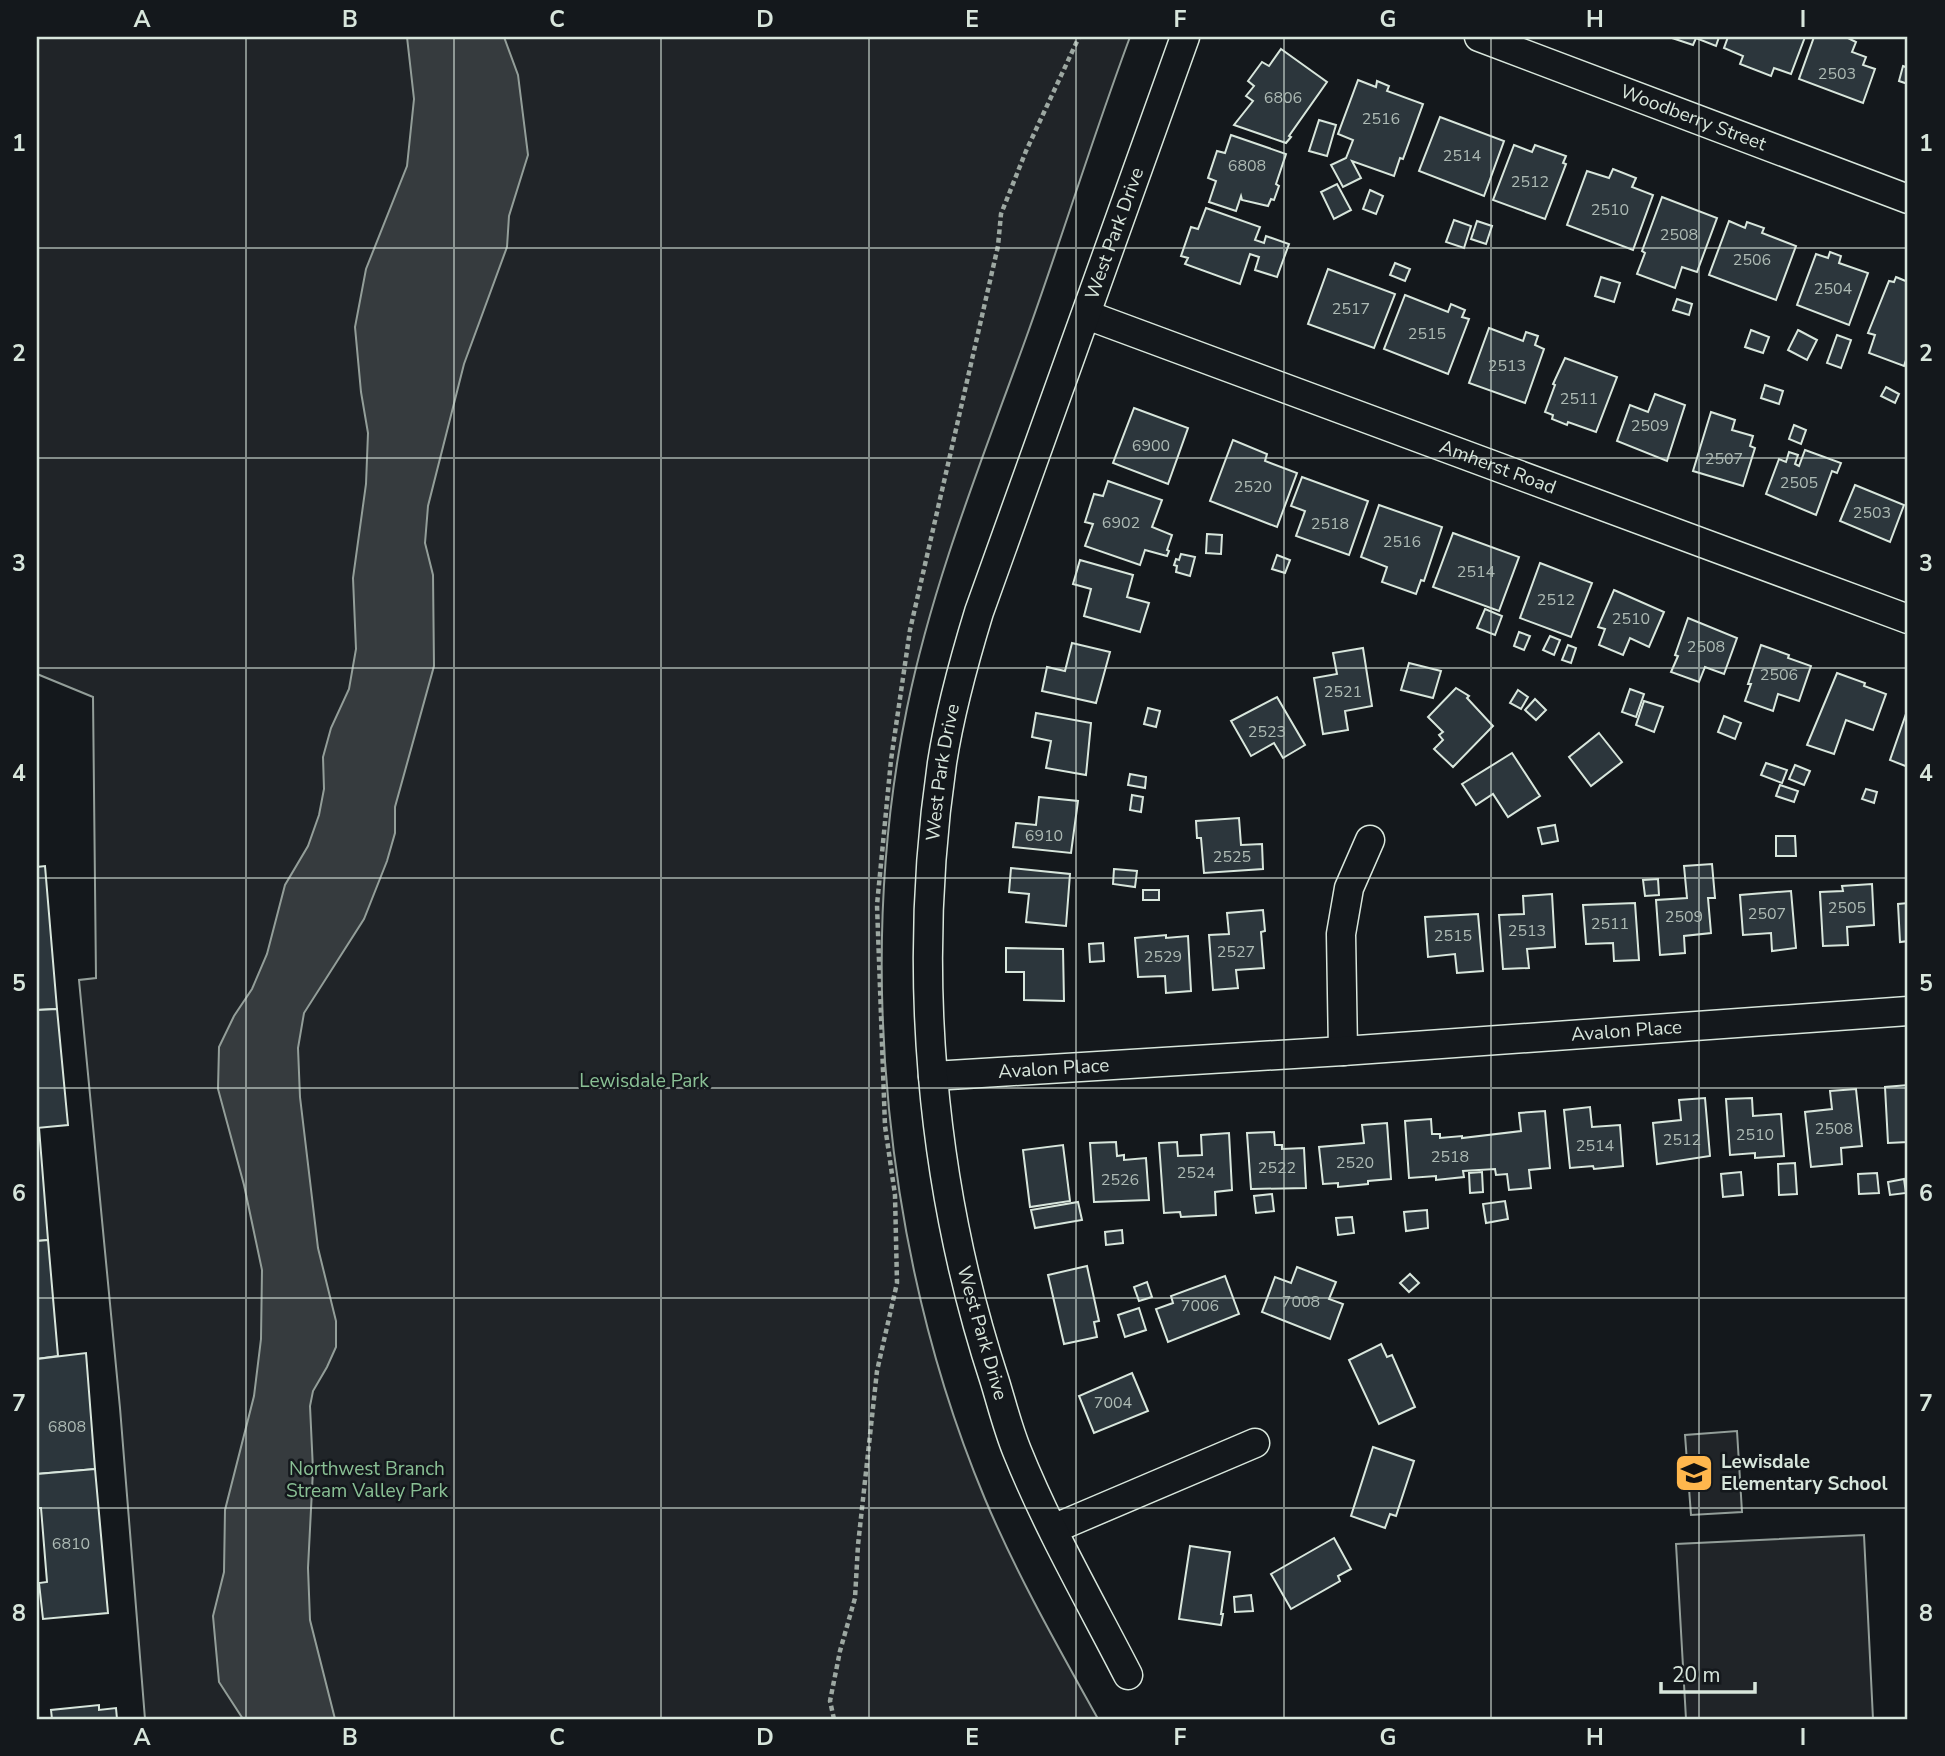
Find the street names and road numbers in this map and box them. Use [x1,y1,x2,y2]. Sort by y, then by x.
street label: Woodberry Street [1617,79,1770,157]
street label: West Park Drive [1079,164,1150,303]
street label: Amherst Road [1436,434,1560,501]
street label: West Park Drive [920,701,966,842]
street label: Avalon Place [1570,1014,1683,1048]
street label: Avalon Place [997,1052,1110,1085]
street label: West Park Drive [950,1263,1014,1403]

